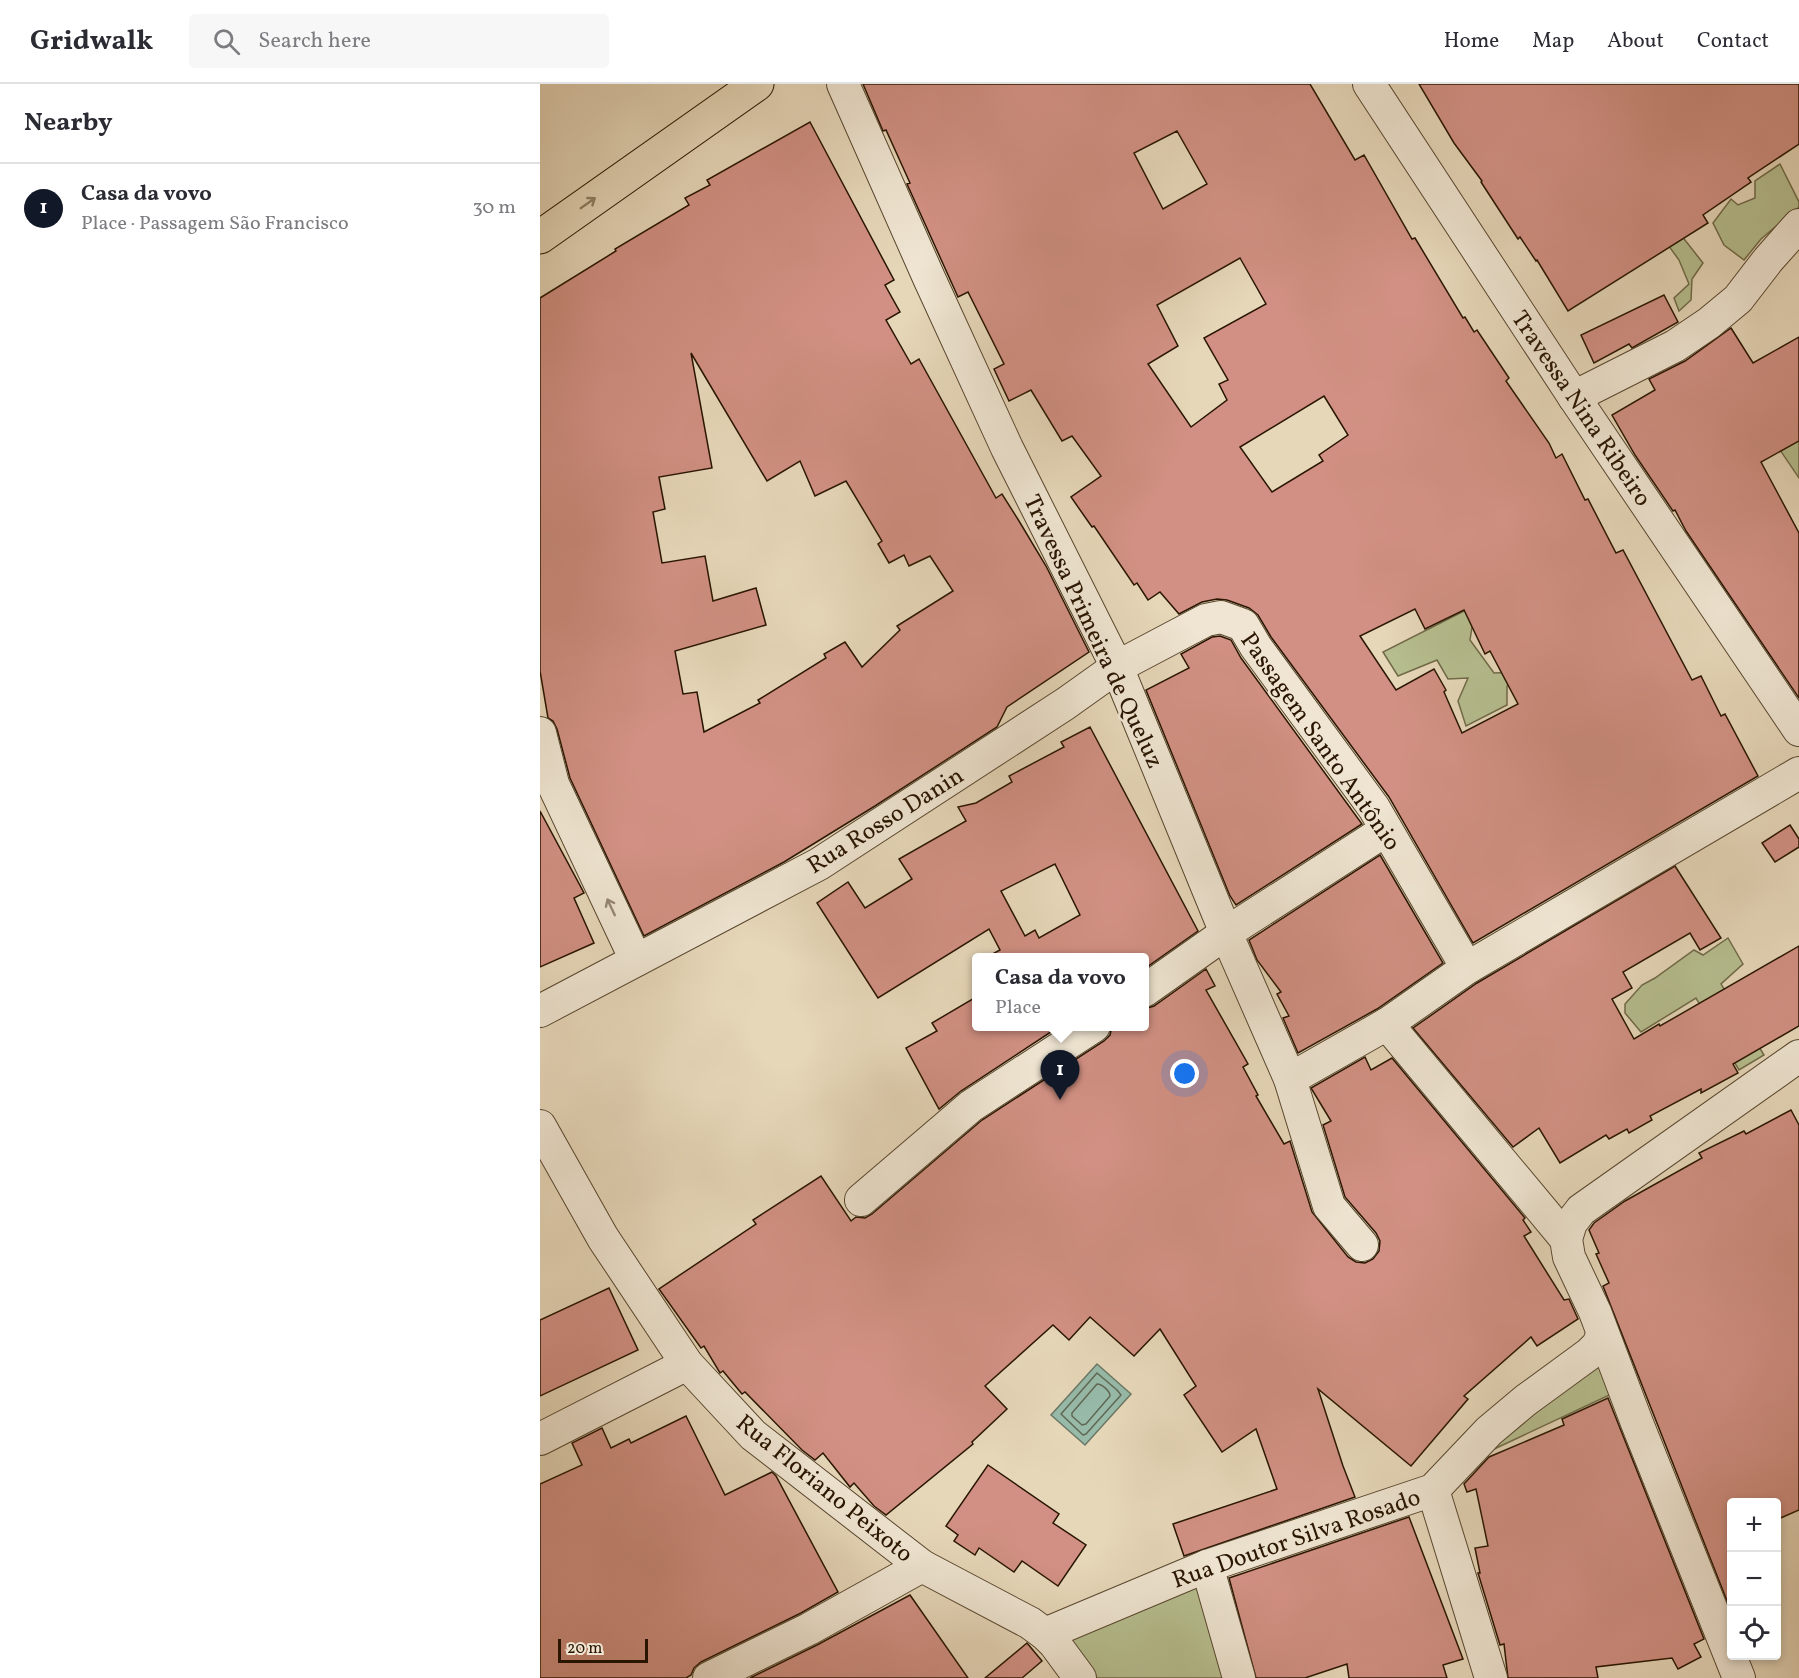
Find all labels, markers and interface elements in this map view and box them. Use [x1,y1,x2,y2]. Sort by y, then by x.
search box [189,14,609,68]
text: Gridwalk [30,22,153,61]
icon: search [210,25,243,58]
text: Search here [258,26,371,57]
text: Home [1444,27,1499,56]
text: Map [1532,27,1574,56]
text: About [1607,27,1664,56]
text: Contact [1697,27,1769,56]
text: Nearby [24,105,113,141]
text: Casa da vovo [81,179,212,210]
text: 1 [39,194,48,222]
text: 30 m [472,194,516,222]
one-way arrow [579,197,595,209]
text: Place · Passagem São Francisco [81,210,349,238]
street label: Travessa Nina Ribeiro [1502,304,1659,514]
street label: Travessa Primeira de Queluz [1014,490,1171,774]
street label: Passagem Santo Antônio [1231,626,1408,858]
street label: Rua Rosso Danin [801,760,971,884]
one-way arrow [604,899,616,917]
popup [972,953,1149,1031]
text: Casa da vovo [995,963,1126,994]
text: Place [995,994,1041,1022]
pin: 1 [1040,1050,1080,1100]
your location [1170,1059,1199,1088]
street label: Rua Floriano Peixoto [728,1407,920,1572]
street label: Rua Doutor Silva Rosado [1168,1481,1425,1598]
map controls [1727,1498,1781,1660]
button: + [1727,1498,1781,1552]
button: − [1727,1552,1781,1606]
button: locate [1727,1606,1781,1660]
scale bar [558,1636,648,1664]
text: 20 m [567,1638,602,1660]

